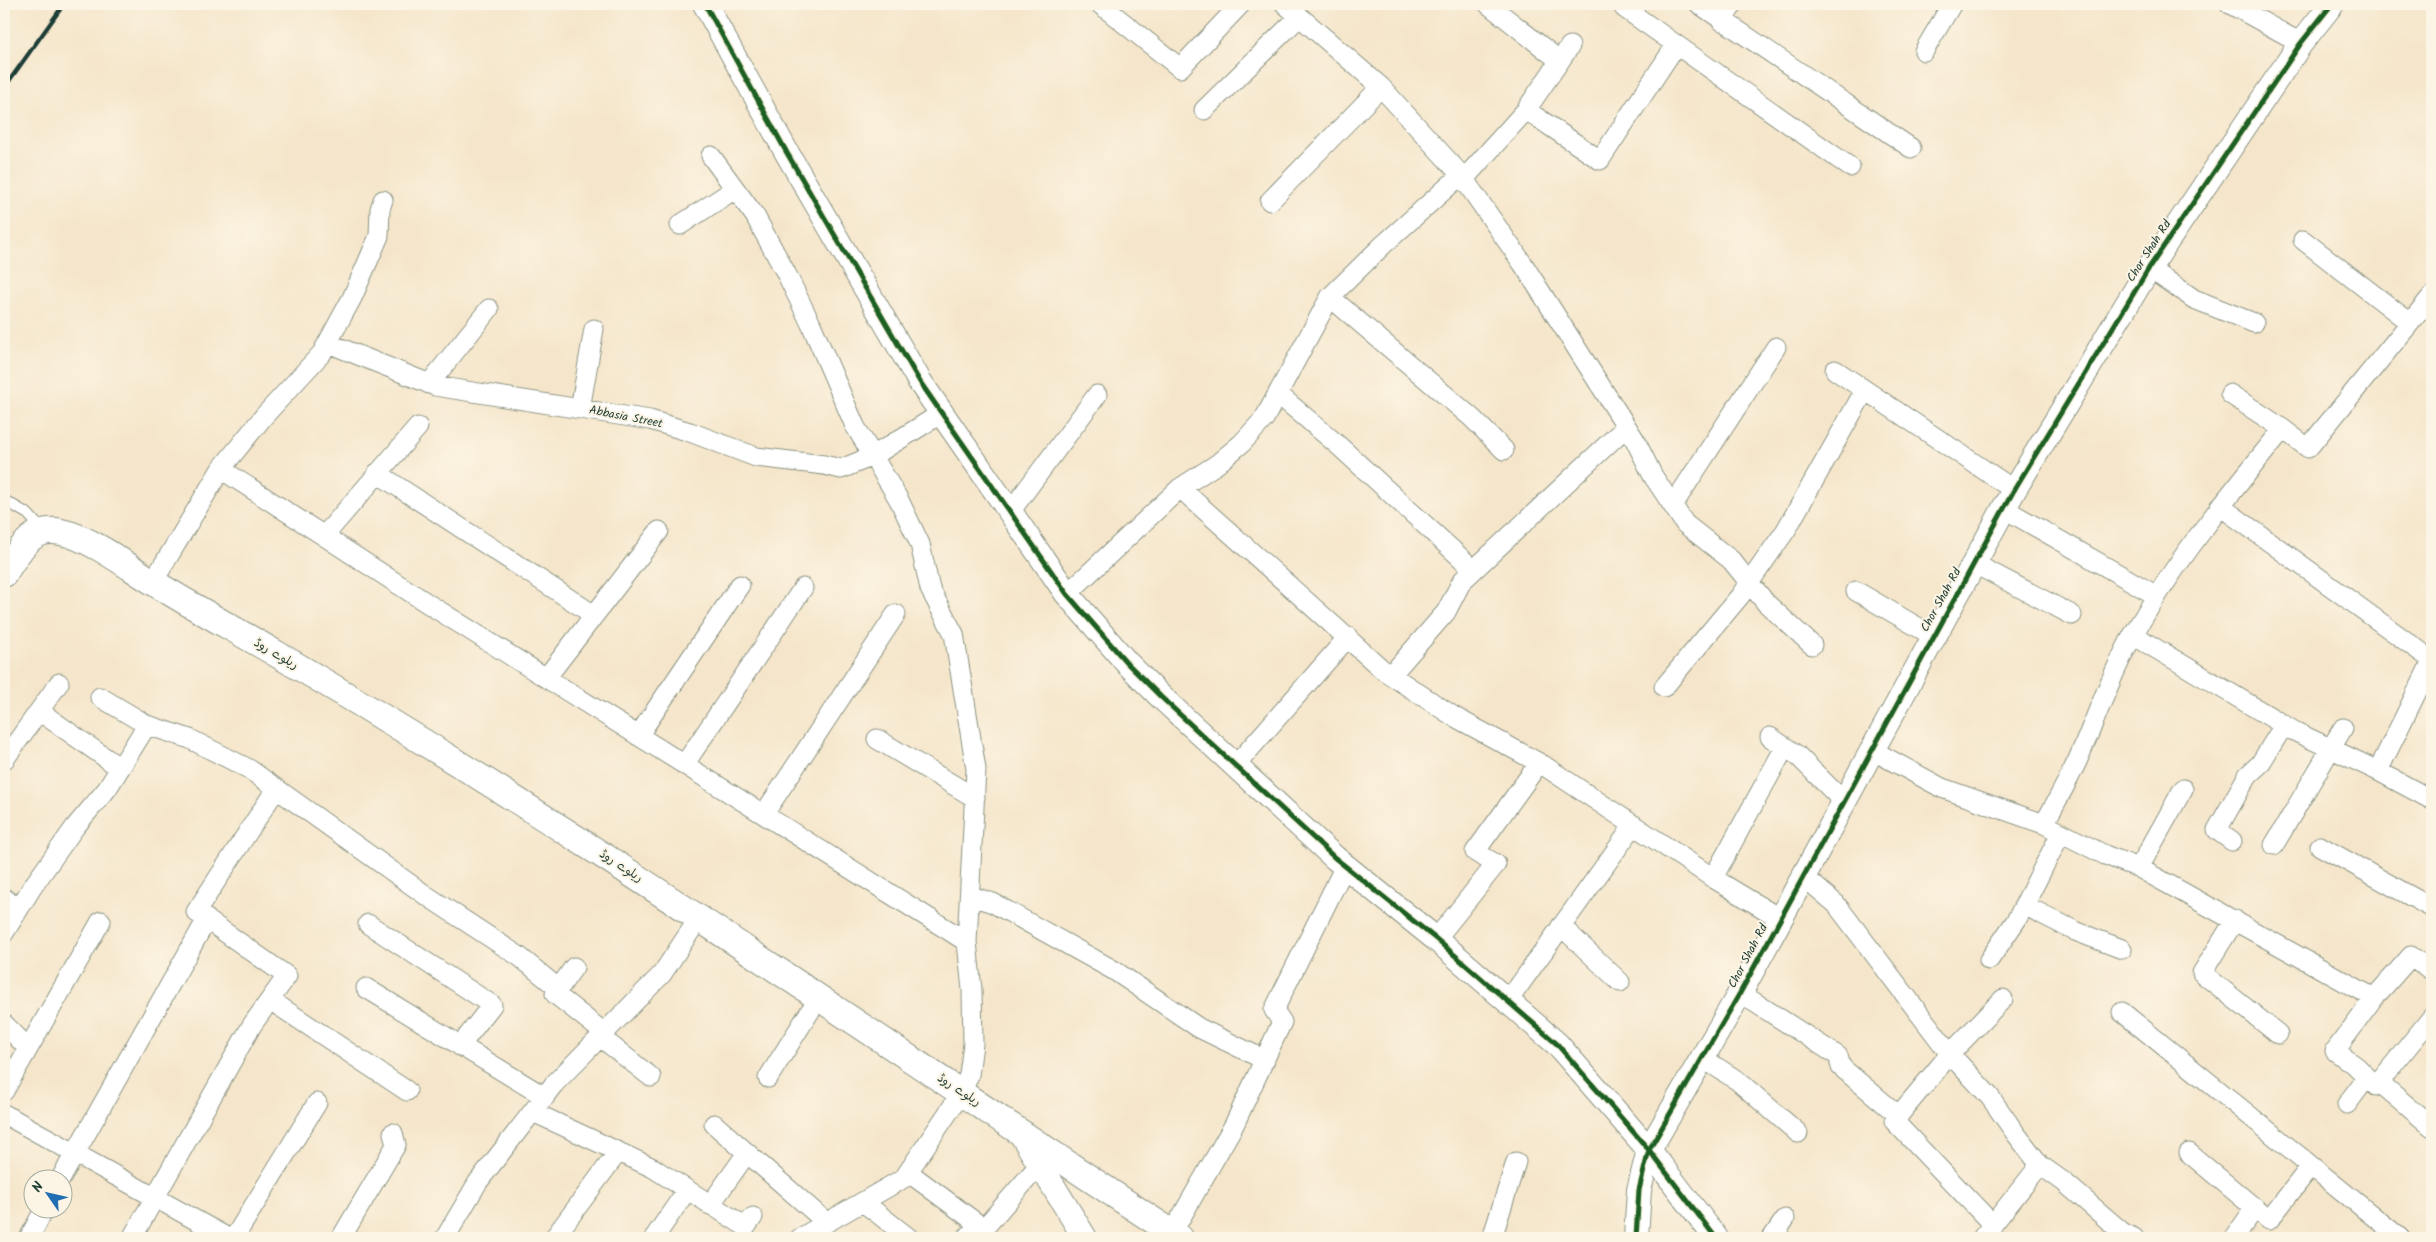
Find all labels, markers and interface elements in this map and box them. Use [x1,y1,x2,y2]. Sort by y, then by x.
street label: Chor Shah Rd [2122,215,2177,286]
street label: Abbasia Street [588,401,665,433]
street label: Chor Shah Rd [1916,564,1967,635]
street label: ریلوے روڈ [250,634,302,674]
street label: ریلوے روڈ [595,845,647,887]
street label: Chor Shah Rd [1723,920,1773,992]
street label: ریلوے روڈ [933,1069,985,1111]
north arrow [22,1170,72,1220]
text: N [26,1177,50,1197]

